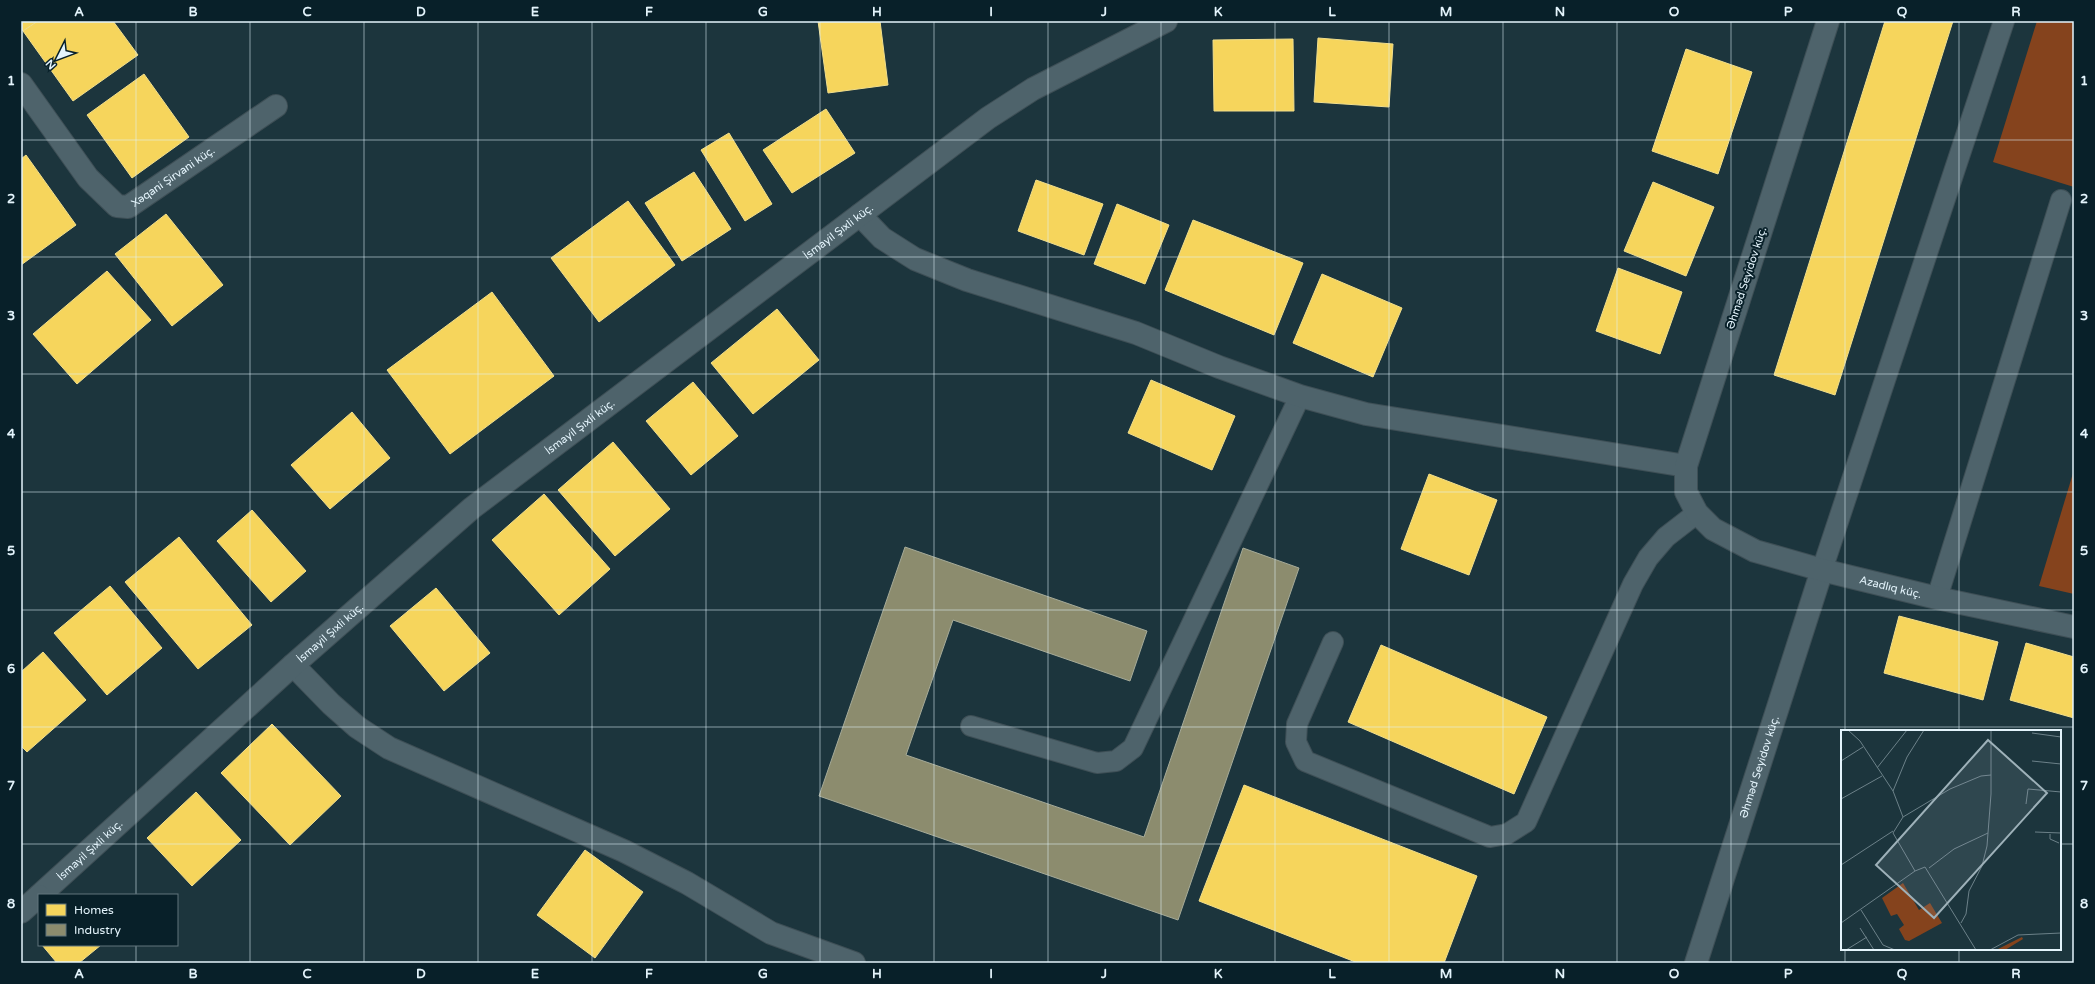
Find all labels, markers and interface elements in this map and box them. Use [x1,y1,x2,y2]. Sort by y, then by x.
text: A [74,4,84,20]
text: B [188,4,198,20]
text: C [302,4,312,20]
text: D [416,4,426,20]
text: E [531,4,539,20]
text: F [645,4,653,20]
text: G [758,4,768,20]
text: H [872,4,882,20]
text: I [989,4,993,20]
text: J [1100,4,1107,20]
text: K [1214,4,1223,20]
text: L [1328,4,1336,20]
text: M [1440,4,1452,20]
text: N [1555,4,1565,20]
text: O [1669,4,1680,20]
text: P [1784,4,1793,20]
text: Q [1897,4,1908,20]
text: R [2011,4,2021,20]
north arrow [38,38,78,78]
text: N [43,57,59,72]
text: 1 [7,73,15,89]
text: 1 [2080,73,2088,89]
street label: Xəqani Şirvani küç. [129,144,217,210]
text: 2 [7,191,15,207]
text: 2 [2080,191,2088,207]
street label: İsmayil Şıxli küç. [801,201,876,262]
street label: Əhməd Seyidov küç. [1724,225,1769,331]
text: 3 [7,308,15,324]
text: 3 [2080,308,2088,324]
street label: İsmayil Şıxli küç. [543,396,617,457]
text: 4 [7,426,16,442]
text: 4 [2080,426,2089,442]
text: 5 [7,543,15,559]
text: 5 [2080,543,2088,559]
street label: Azadlıq küç. [1858,573,1923,601]
street label: İsmayil Şıxli küç. [294,600,366,666]
text: 6 [7,661,15,677]
text: 6 [2080,661,2088,677]
street label: Əhməd Seyidov küç. [1737,714,1782,820]
inset map [1841,730,2061,950]
text: 7 [7,778,15,794]
text: 7 [2080,778,2088,794]
street label: İsmayil Şıxli küç. [55,817,125,883]
legend [38,894,178,946]
text: 8 [7,896,15,912]
text: 8 [2080,896,2088,912]
text: Homes [74,903,114,917]
text: Industry [74,923,121,937]
text: A [74,966,84,982]
text: B [188,966,198,982]
text: C [302,966,312,982]
text: D [416,966,426,982]
text: E [531,966,539,982]
text: F [645,966,653,982]
text: G [758,966,768,982]
text: H [872,966,882,982]
text: I [989,966,993,982]
text: J [1100,966,1107,982]
text: K [1214,966,1223,982]
text: L [1328,966,1336,982]
text: M [1440,966,1452,982]
text: N [1555,966,1565,982]
text: O [1669,966,1680,982]
text: P [1784,966,1793,982]
text: Q [1897,966,1908,982]
text: R [2011,966,2021,982]

